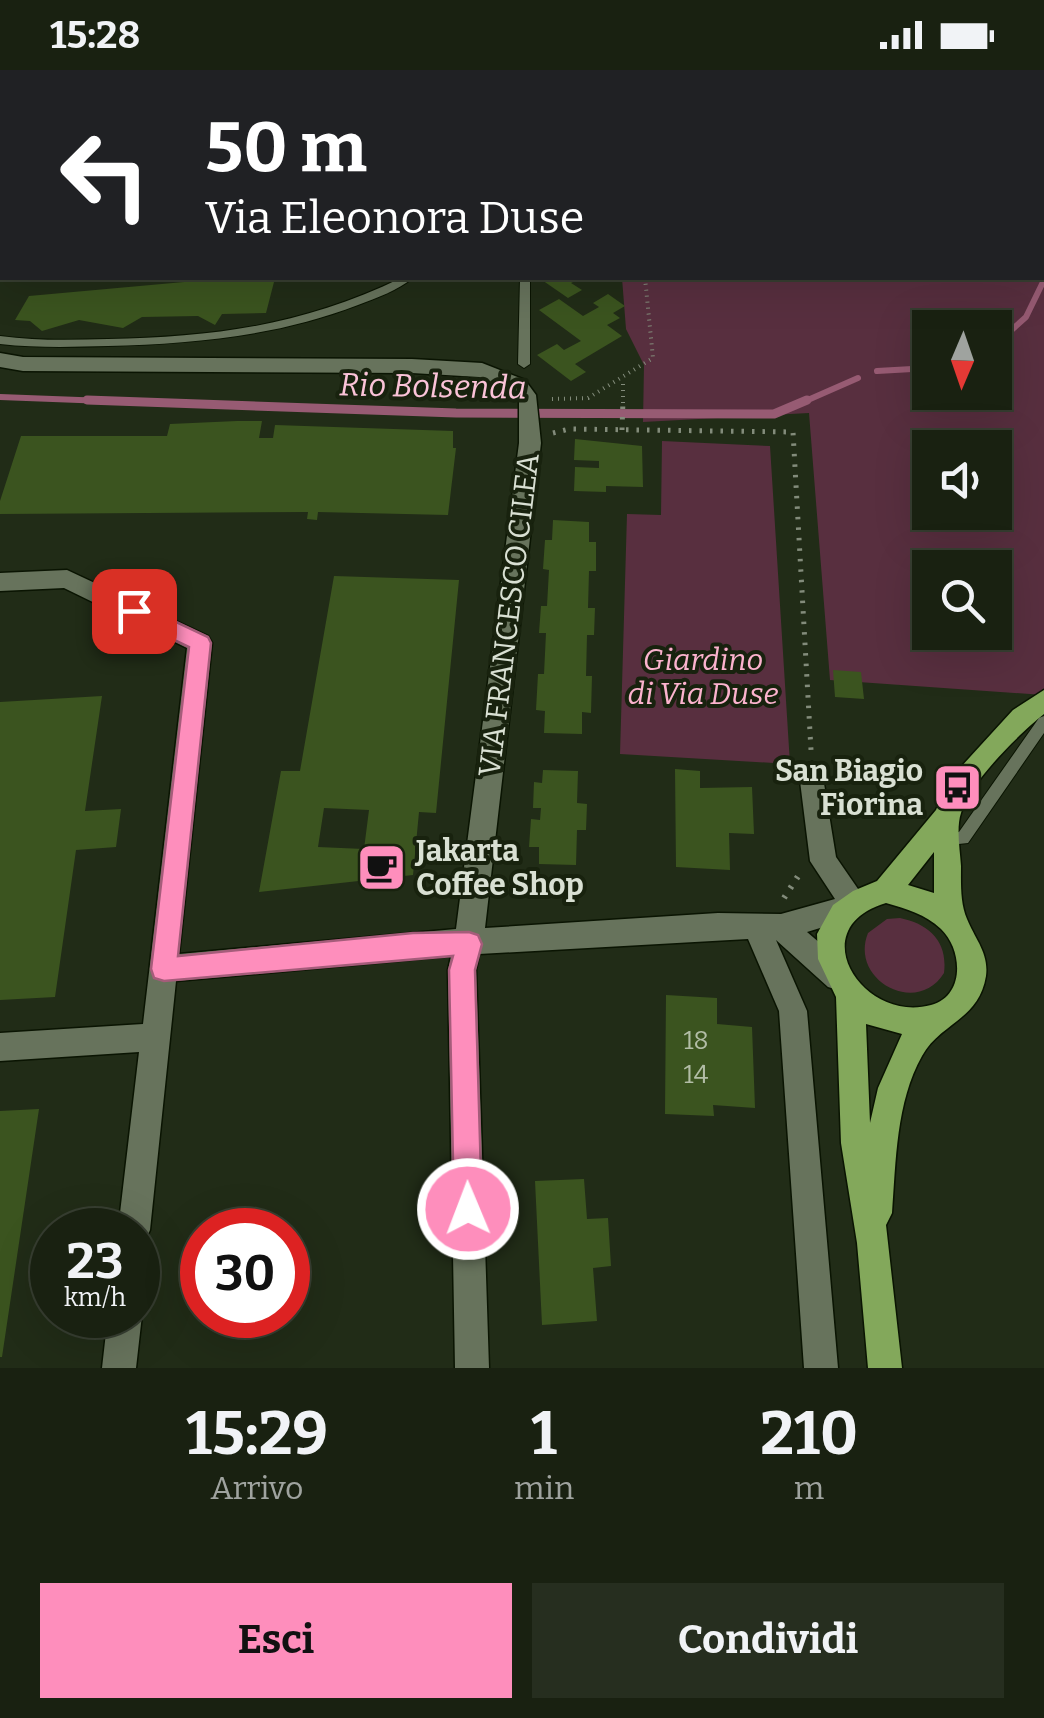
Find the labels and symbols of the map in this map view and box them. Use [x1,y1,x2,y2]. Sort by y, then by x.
north arrow [912,310,1012,410]
water label: Rio Bolsenda [339,365,527,407]
street label: VIA FRANCESCO CILEA [471,451,547,779]
pin [92,569,177,654]
park label: Giardino di Via Duse [627,642,779,712]
place label: San Biagio Fiorina [775,753,923,823]
bus stop icon: San Biagio Fiorina [932,762,984,814]
place label: Jakarta Coffee Shop [414,833,584,903]
cafe icon: Jakarta Coffee Shop [355,842,407,894]
house number: 18 [683,1026,709,1056]
house number: 14 [684,1060,709,1090]
position arrow [416,1157,520,1261]
speed limit sign: 30 [180,1208,310,1338]

